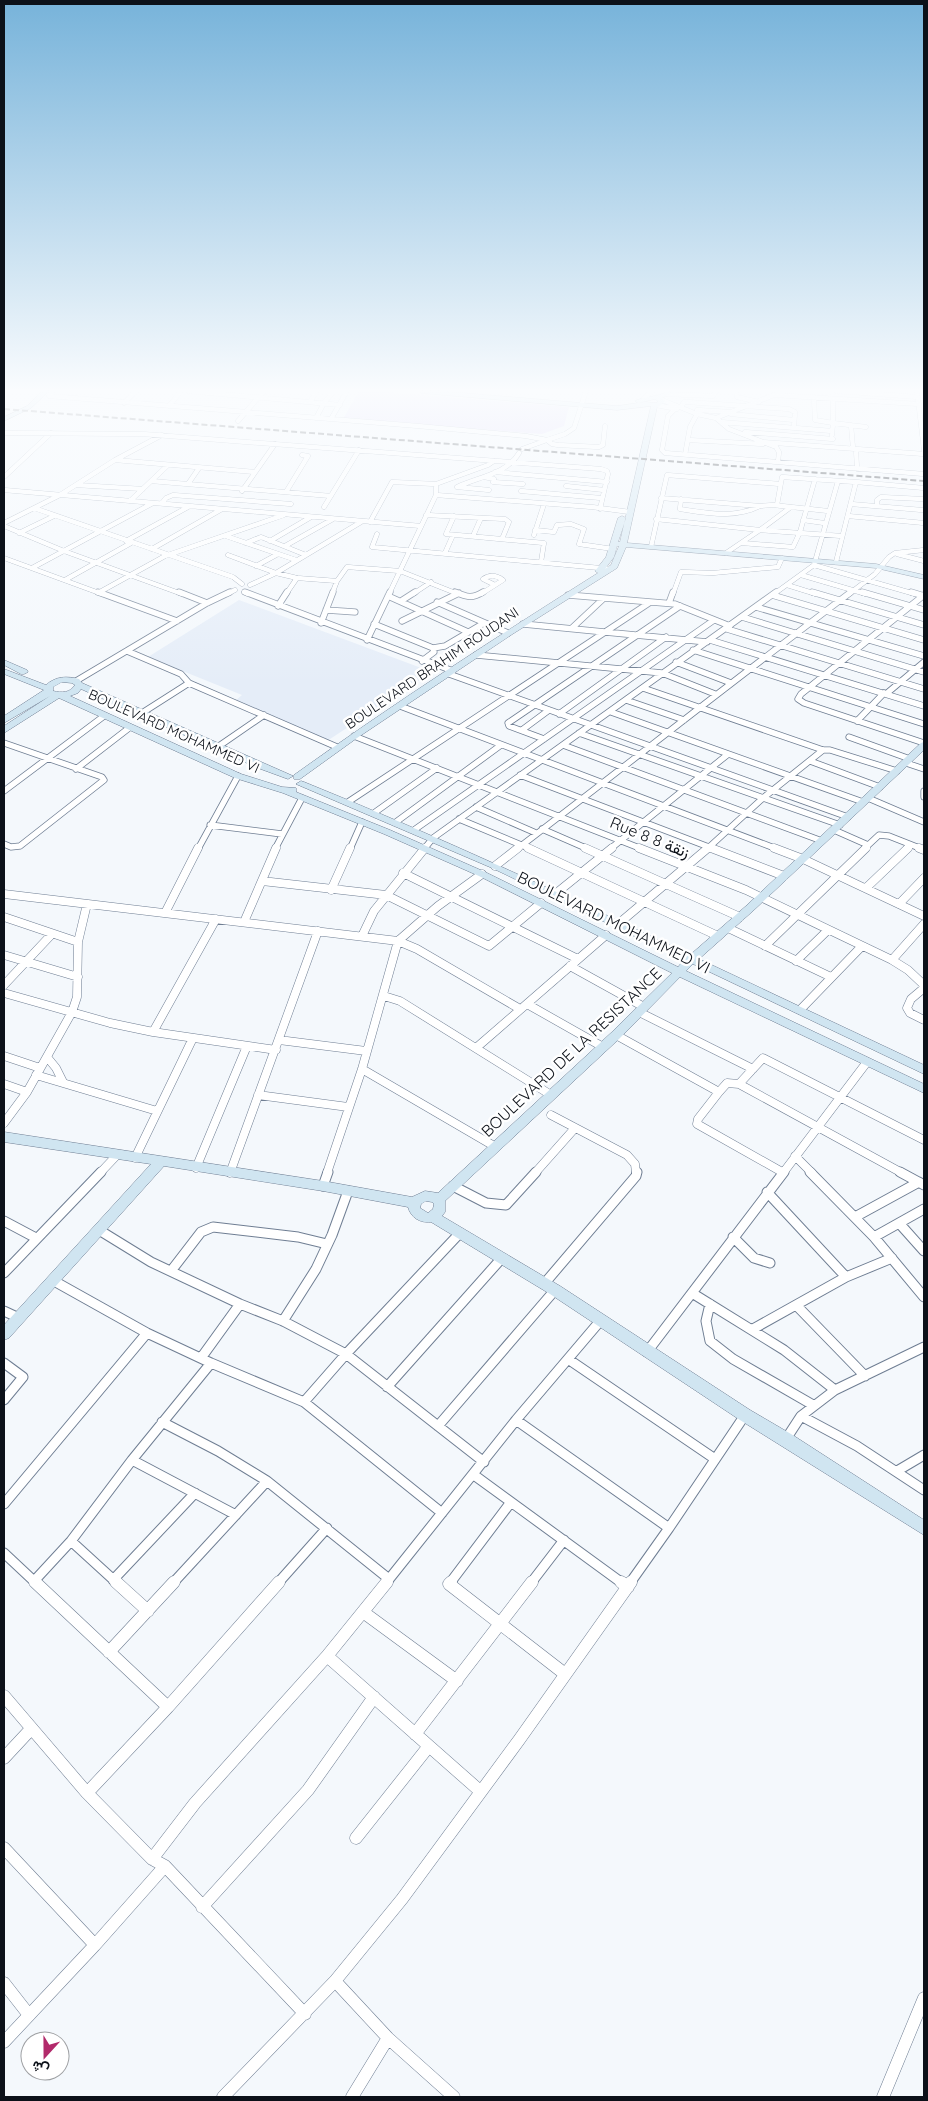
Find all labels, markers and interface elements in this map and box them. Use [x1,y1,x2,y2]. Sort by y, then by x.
street label: BOULEVARD BRAHIM ROUDANI [342,603,522,733]
street label: BOULEVARD MOHAMMED VI [86,685,262,777]
street label: Rue 8 8 زنقة [607,812,693,863]
street label: BOULEVARD MOHAMMED VI [514,867,714,977]
street label: BOULEVARD DE LA RESISTANCE [477,963,665,1141]
north arrow [20,2031,70,2081]
text: ش [29,2057,51,2080]

